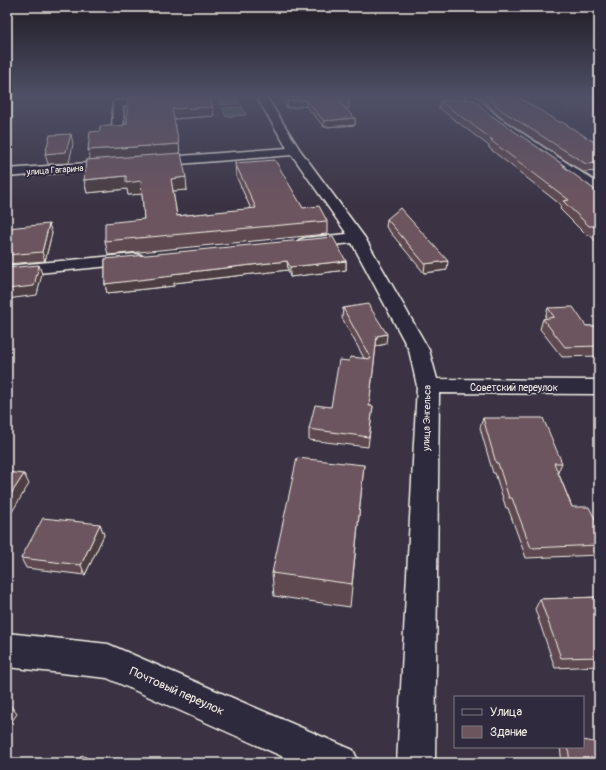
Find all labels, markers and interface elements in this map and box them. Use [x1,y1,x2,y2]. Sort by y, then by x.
street label: улица Гагарина [25,163,84,178]
street label: Советский переулок [470,382,558,394]
street label: улица Энгельса [420,385,434,452]
street label: Почтовый переулок [127,664,226,719]
legend [454,696,584,748]
text: Улица [490,705,522,720]
text: Здание [490,725,527,740]

